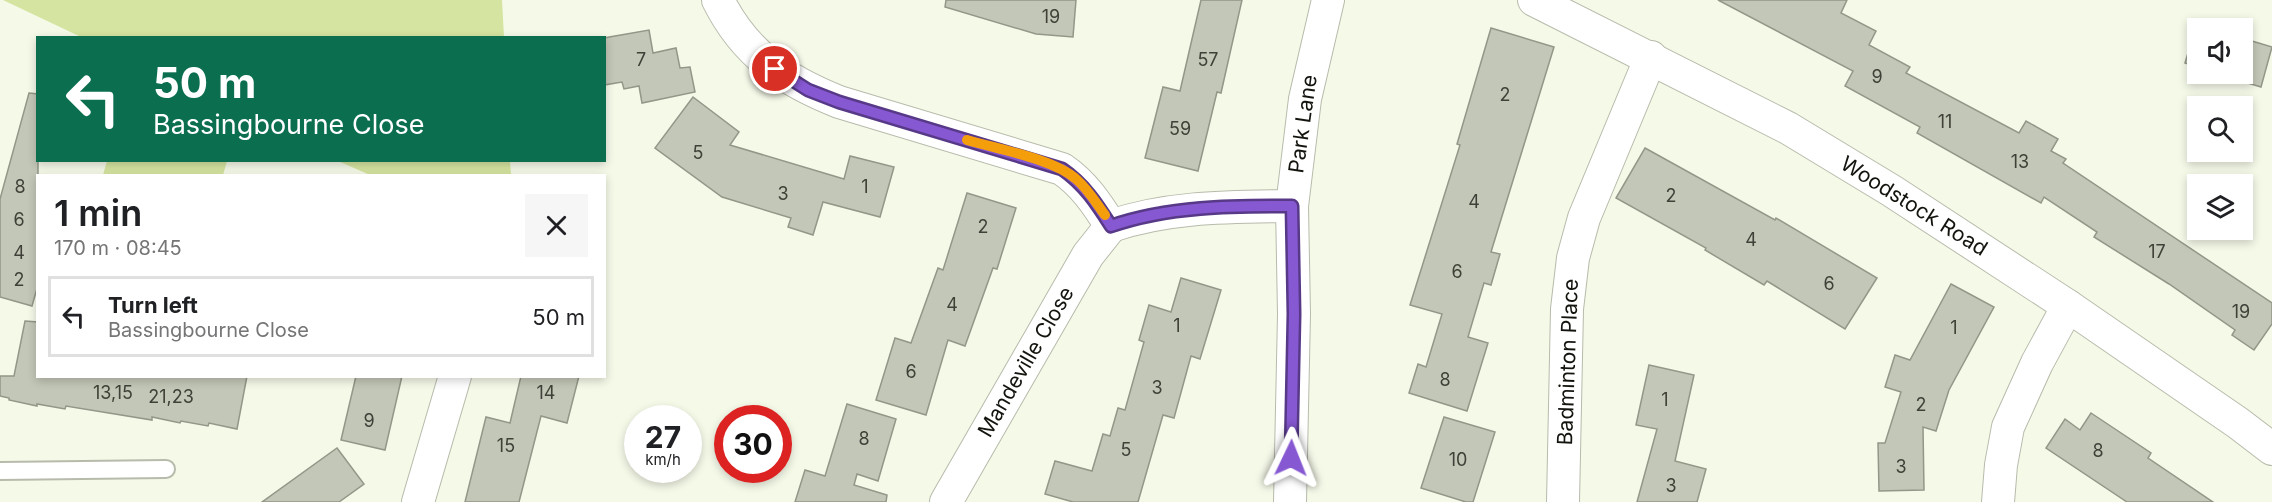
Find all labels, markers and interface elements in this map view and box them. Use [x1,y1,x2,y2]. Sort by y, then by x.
house number: 19 [1042,6,1060,27]
map controls [2187,18,2253,240]
button: sound [2187,18,2253,84]
pin [749,43,800,94]
house number: 7 [636,49,646,70]
house number: 57 [1197,49,1219,70]
icon: arrive [758,52,791,85]
text: 50 m [153,57,256,108]
icon: left [54,60,132,138]
house number: 9 [1871,66,1883,87]
street label: Park Lane [1283,73,1322,175]
house number: 2 [1500,84,1510,105]
button: search [2187,96,2253,162]
text: Bassingbourne Close [153,108,424,141]
house number: 11 [1938,111,1952,132]
house number: 59 [1169,118,1191,139]
house number: 5 [693,142,703,163]
street label: Woodstock Road [1836,150,1992,261]
house number: 13 [2011,151,2029,172]
button: layers [2187,174,2253,240]
house number: 8 [14,176,26,197]
house number: 1 [861,176,869,197]
house number: 3 [777,183,789,204]
house number: 2 [1666,185,1676,206]
text: 1 min [54,191,142,235]
house number: 4 [1468,191,1480,212]
button: close [525,194,588,257]
house number: 6 [13,209,25,230]
house number: 2 [978,216,988,237]
house number: 4 [1745,229,1757,250]
text: 170 m · 08:45 [54,236,182,260]
house number: 17 [2148,241,2166,262]
house number: 4 [13,242,25,263]
house number: 6 [1451,261,1463,282]
house number: 2 [14,269,24,290]
house number: 6 [1823,273,1835,294]
street label: Badminton Place [1552,278,1583,446]
street label: Mandeville Close [972,282,1079,441]
text: Turn left [108,292,198,318]
house number: 4 [946,294,958,315]
icon: left [57,300,90,333]
house number: 19 [2232,301,2250,322]
text: 50 m [532,304,585,330]
house number: 1 [1173,315,1181,336]
house number: 1 [1950,317,1958,338]
text: Bassingbourne Close [108,318,309,342]
house number: 6 [905,361,917,382]
house number: 8 [1439,369,1451,390]
house number: 3 [1151,377,1163,398]
house number: 13,15 [93,382,133,403]
house number: 14 [537,382,555,403]
house number: 21,23 [148,386,194,407]
house number: 1 [1661,389,1669,410]
house number: 2 [1916,394,1926,415]
speed limit sign: 30 [714,405,792,483]
house number: 9 [363,410,375,431]
text: 27 [645,419,681,455]
position arrow [1259,426,1323,490]
house number: 8 [858,428,870,449]
house number: 15 [497,435,515,456]
house number: 5 [1121,439,1131,460]
house number: 8 [2092,440,2104,461]
house number: 10 [1449,449,1467,470]
text: km/h [645,450,681,469]
house number: 3 [1895,456,1907,477]
house number: 3 [1665,475,1677,496]

